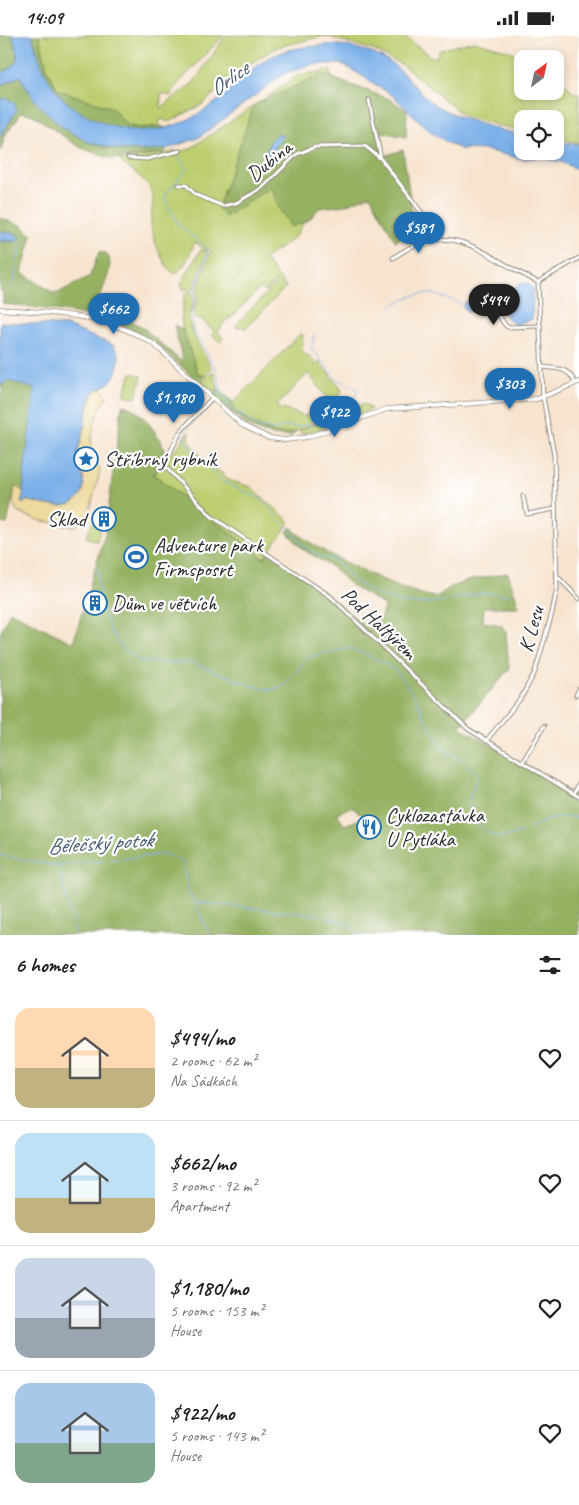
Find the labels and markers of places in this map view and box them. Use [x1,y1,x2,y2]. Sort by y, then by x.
pin: $581 [389,211,449,254]
pin: $494 [464,283,524,326]
pin: $662 [84,293,144,335]
pin: $303 [480,367,540,410]
pin: $1,180 [133,381,215,424]
pin: $922 [305,395,365,438]
place icon: Stříbrný rybník [73,446,99,472]
place label: Stříbrný rybník [104,446,219,472]
place label: Sklad [47,506,89,532]
building icon: Sklad [91,506,117,532]
place label: Adventure park Firmsposrt [154,532,264,582]
sports icon: Adventure park Firmsposrt [123,544,149,570]
building icon: Dům ve větvích [82,590,108,616]
place label: Dům ve větvích [112,590,218,616]
place label: Cyklozastávka U Pytláka [386,802,486,852]
restaurant icon: Cyklozastávka U Pytláka [356,814,382,840]

